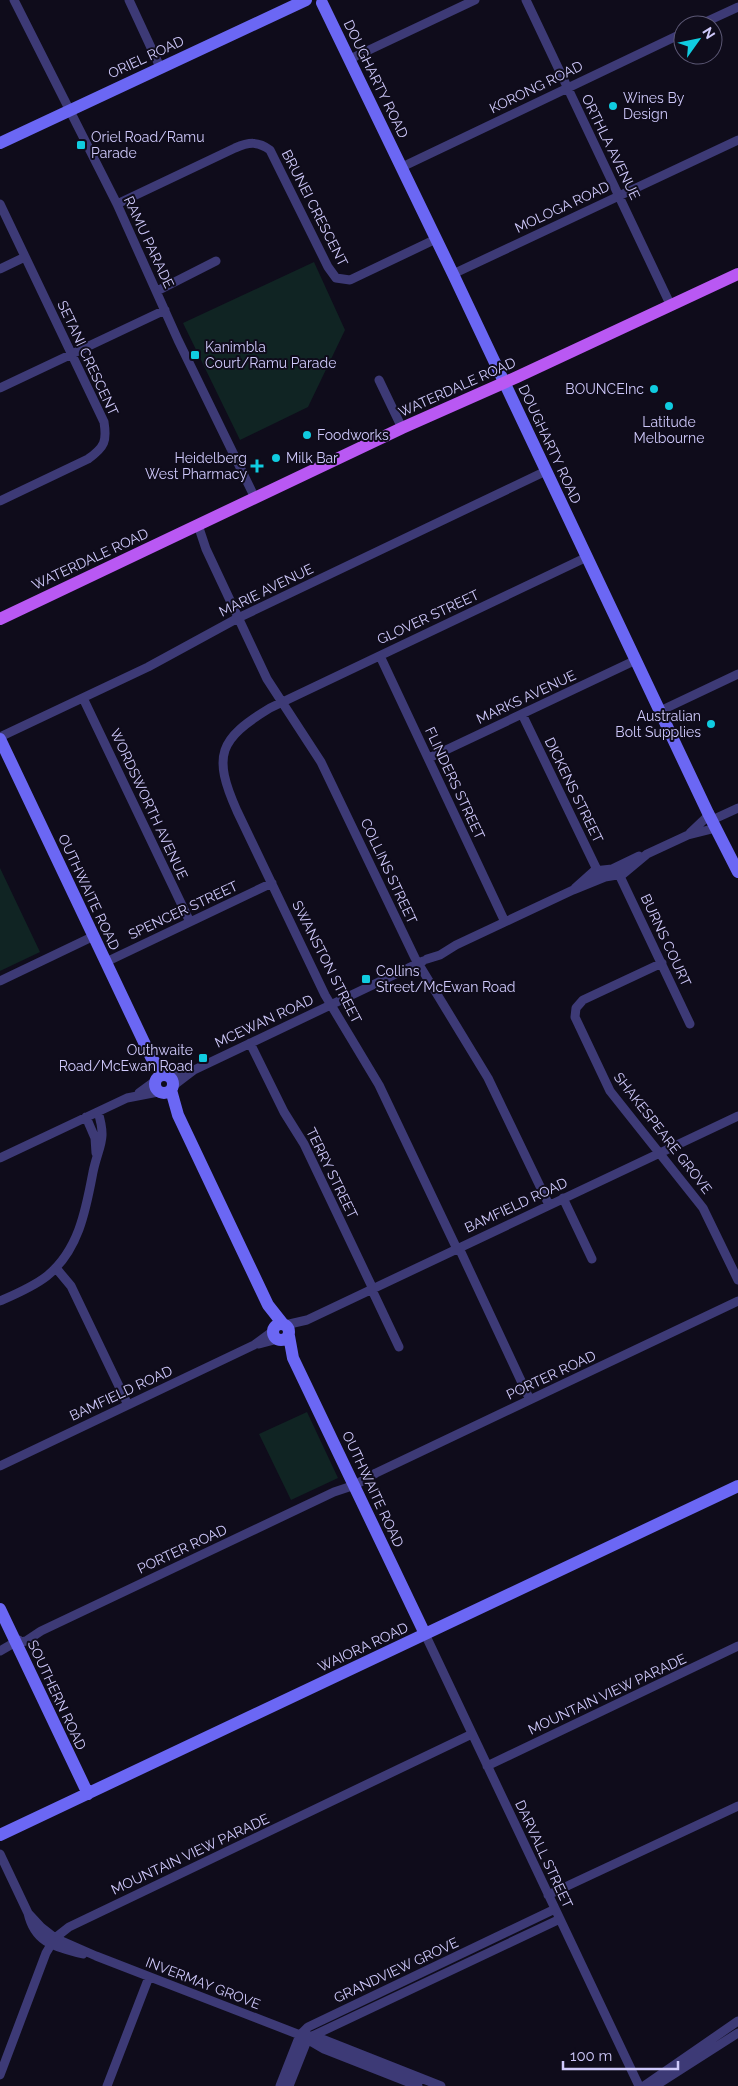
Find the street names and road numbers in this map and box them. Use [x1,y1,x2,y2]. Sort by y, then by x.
street label: DOUGHARTY ROAD [340,17,412,141]
street label: ORIEL ROAD [106,32,186,82]
street label: KORONG ROAD [487,57,585,117]
street label: ORTHLA AVENUE [579,92,643,202]
street label: BRUNEI CRESCENT [279,147,352,269]
street label: MOLOGA ROAD [512,178,612,236]
street label: RAMU PARADE [121,194,177,290]
street label: SETANI CRESCENT [54,298,122,418]
street label: WATERDALE ROAD [396,354,518,420]
street label: DOUGHARTY ROAD [515,382,585,506]
street label: WATERDALE ROAD [29,525,151,593]
street label: MARIE AVENUE [216,560,316,620]
street label: GLOVER STREET [375,586,482,648]
street label: MARKS AVENUE [474,667,578,727]
street label: FLINDERS STREET [422,724,488,842]
street label: WORDSWORTH AVENUE [107,726,191,882]
street label: DICKENS STREET [542,735,607,846]
street label: COLLINS STREET [358,816,421,927]
street label: OUTHWAITE ROAD [55,831,123,953]
street label: SPENCER STREET [126,877,241,942]
street label: BURNS COURT [638,891,695,989]
street label: SWANSTON STREET [289,898,365,1026]
street label: MCEWAN ROAD [212,991,316,1051]
street label: SHAKESPEARE GROVE [611,1069,715,1197]
street label: TERRY STREET [303,1125,361,1221]
street label: BAMFIELD ROAD [462,1174,570,1236]
street label: PORTER ROAD [504,1347,598,1403]
street label: BAMFIELD ROAD [67,1362,175,1424]
street label: OUTHWAITE ROAD [339,1428,407,1550]
street label: PORTER ROAD [135,1521,229,1577]
street label: WAIORA ROAD [315,1619,411,1675]
street label: SOUTHERN ROAD [25,1638,89,1752]
street label: MOUNTAIN VIEW PARADE [525,1650,689,1738]
street label: DARVALL STREET [512,1797,576,1911]
street label: MOUNTAIN VIEW PARADE [108,1810,272,1898]
street label: GRANDVIEW GROVE [331,1934,461,2006]
street label: INVERMAY GROVE [143,1954,263,2012]

